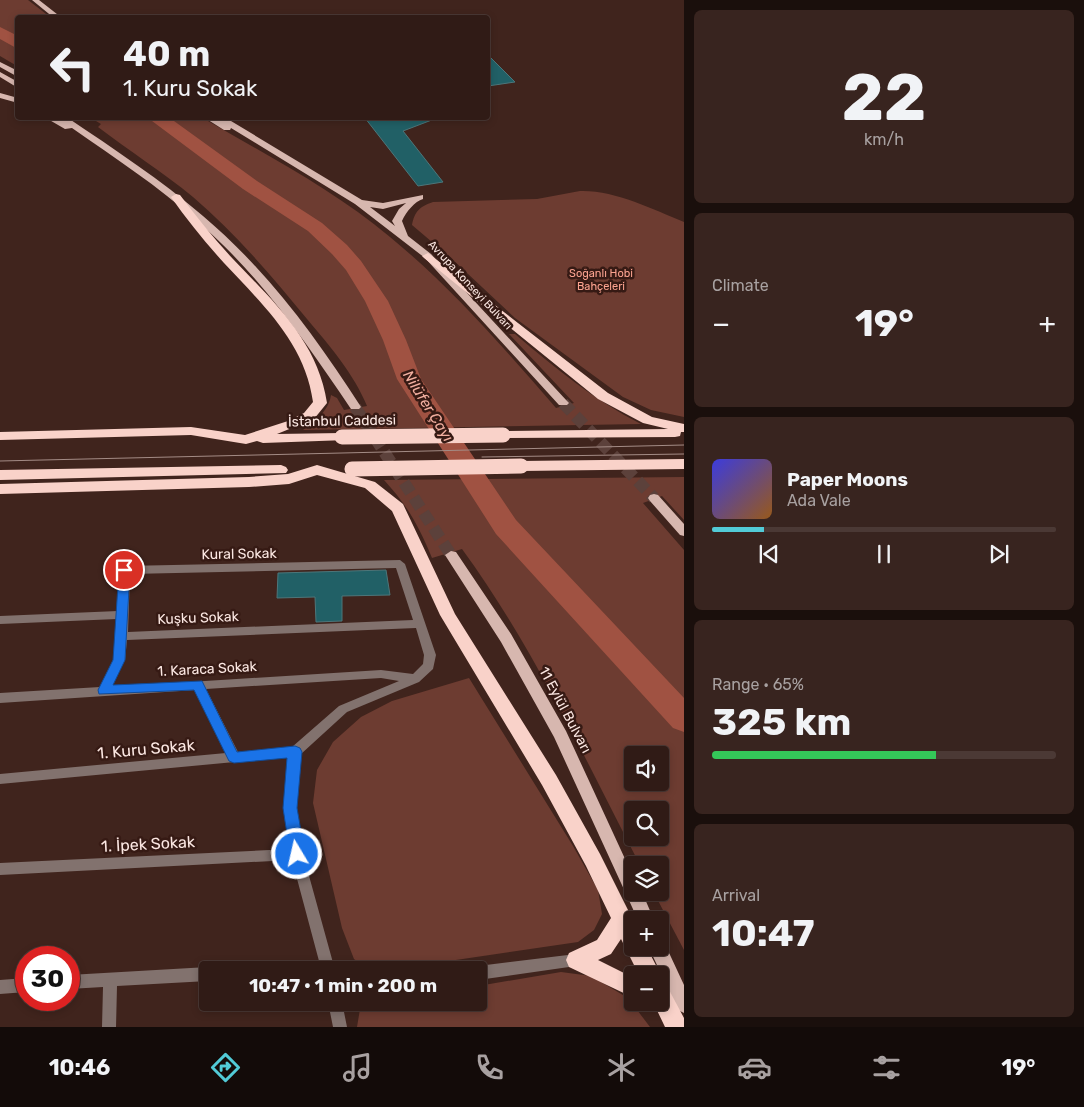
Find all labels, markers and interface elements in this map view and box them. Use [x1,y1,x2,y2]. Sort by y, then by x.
text: 40 m [123,33,210,75]
icon: left [40,35,105,100]
text: 22 [842,59,926,136]
text: 1. Kuru Sokak [123,75,257,102]
text: km/h [864,130,904,149]
street label: Avrupa Konseyi Bulvarı [425,238,515,332]
park label: Soğanlı Hobi Bahçeleri [569,267,633,293]
text: Climate [712,276,769,295]
text: 19° [855,300,914,346]
text: − [712,307,730,340]
text: + [1039,307,1056,340]
water label: Nilüfer Çayı [399,367,457,445]
street label: İstanbul Caddesi [288,412,396,430]
text: Paper Moons [787,468,908,491]
text: Ada Vale [787,491,851,510]
icon: previous [755,540,783,568]
icon: pause [870,540,898,568]
icon: next [985,540,1013,568]
street label: Kural Sokak [201,545,277,563]
pin [103,549,145,591]
icon: arrive [110,556,138,584]
street label: Kuşku Sokak [157,608,240,628]
street label: 1. Karaca Sokak [157,658,258,680]
street label: 11 Eylül Bulvarı [535,664,595,756]
text: Range · 65% [712,675,804,694]
text: 325 km [712,699,851,745]
street label: 1. Kuru Sokak [97,735,196,763]
map controls [624,746,669,1011]
button: sound [624,746,669,791]
button: search [624,801,669,846]
position arrow [270,827,322,879]
street label: 1. İpek Sokak [101,832,196,856]
button: layers [624,856,669,901]
text: Arrival [712,886,760,905]
text: 10:47 [712,910,815,956]
button: + [624,911,669,956]
speed limit sign: 30 [15,946,80,1011]
button: − [624,966,669,1011]
text: 10:47 · 1 min · 200 m [249,974,437,997]
icon: directions [208,1050,243,1085]
icon: music [340,1050,375,1085]
icon: phone [472,1050,507,1085]
icon: climate [604,1050,639,1085]
icon: car [737,1050,772,1085]
icon: filters [869,1050,904,1085]
text: 10:46 [49,1054,110,1081]
text: 19° [1001,1054,1035,1081]

